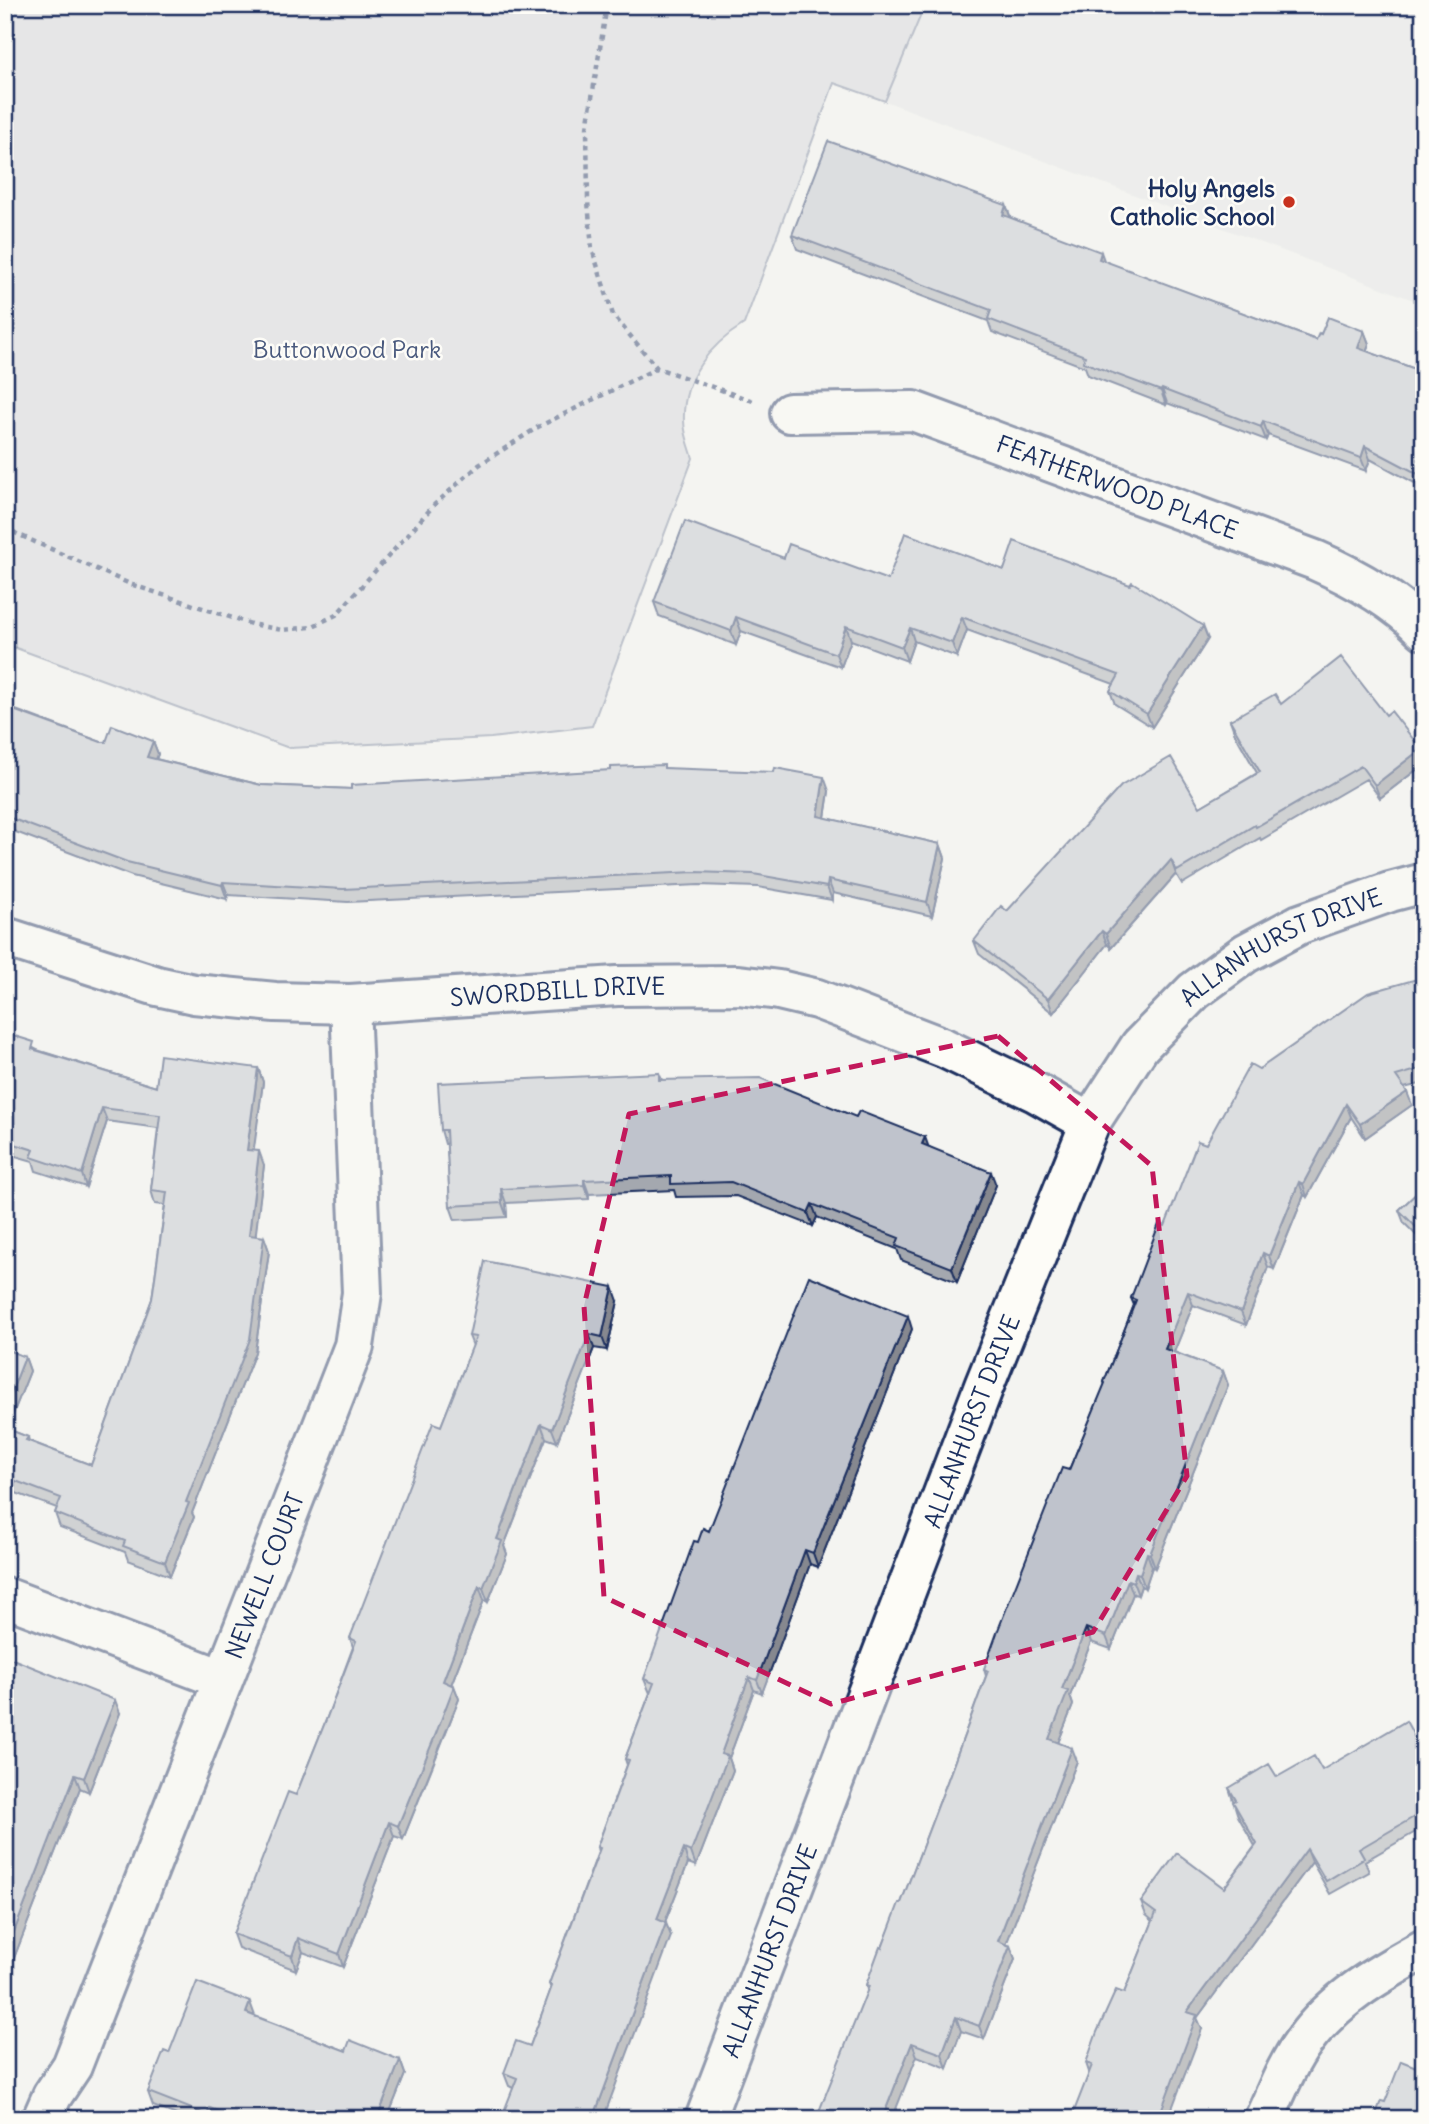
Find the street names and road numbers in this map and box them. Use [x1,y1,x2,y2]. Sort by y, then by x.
street label: FEATHERWOOD PLACE [992,428,1242,545]
street label: ALLANHURST DRIVE [1173,881,1386,1012]
street label: SWORDBILL DRIVE [449,971,665,1012]
street label: ALLANHURST DRIVE [917,1310,1026,1532]
street label: NEWELL COURT [218,1488,310,1663]
street label: ALLANHURST DRIVE [715,1840,823,2062]

